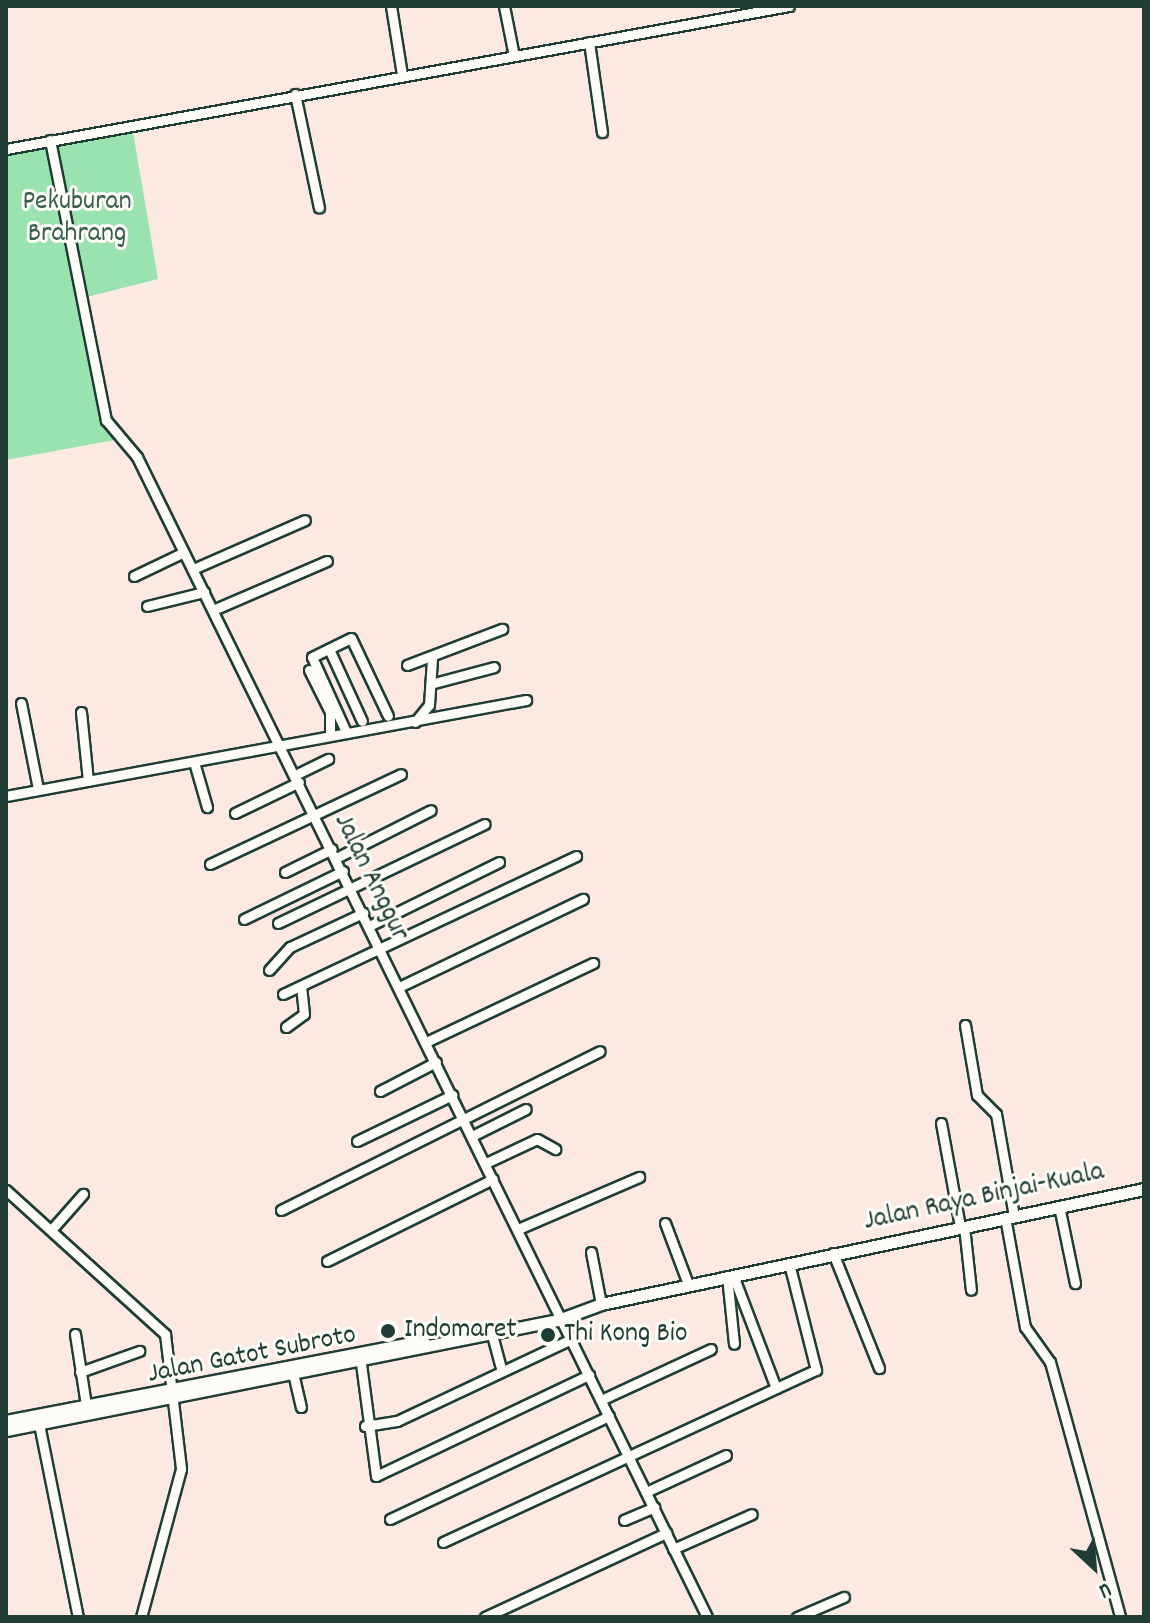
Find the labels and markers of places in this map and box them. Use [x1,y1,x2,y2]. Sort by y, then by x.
place label: Indomaret [404,1314,517,1348]
place label: Thi Kong Bio [564,1318,687,1352]
marker: Indomaret [379,1322,397,1340]
marker: Thi Kong Bio [539,1326,557,1344]

